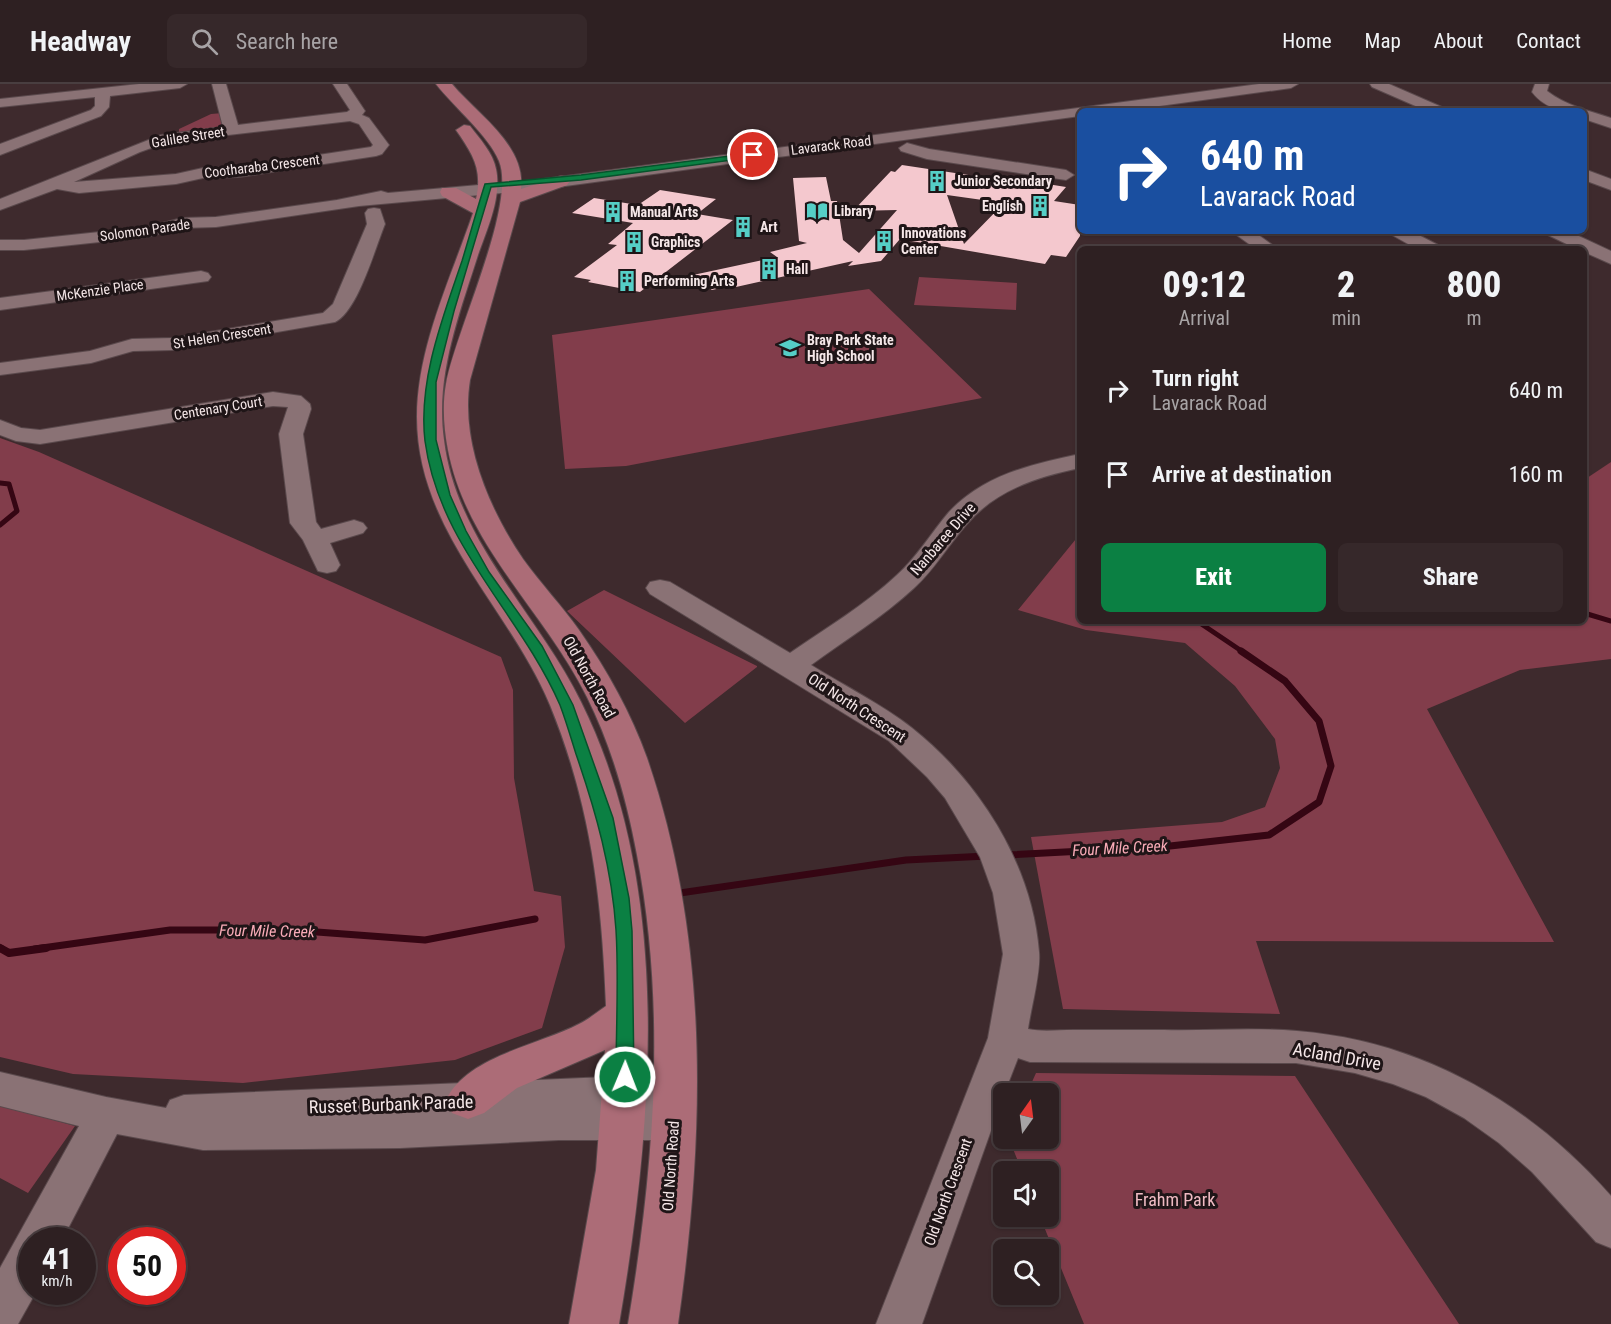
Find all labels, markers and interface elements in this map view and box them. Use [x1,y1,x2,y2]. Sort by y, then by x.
search box [167,14,587,68]
text: Headway [30,25,131,58]
icon: search [188,25,221,58]
text: Search here [236,29,338,54]
text: Home [1282,29,1332,53]
text: Map [1365,29,1401,53]
text: About [1434,29,1483,53]
text: Contact [1516,29,1581,53]
street label: Galilee Street [150,123,226,151]
pin [727,129,778,180]
text: 640 m [1200,131,1305,180]
street label: Lavarack Road [790,132,872,158]
icon: right [1101,132,1179,210]
icon: arrive [736,138,769,171]
street label: Cootharaba Crescent [203,151,321,181]
building icon: Junior Secondary [925,169,949,193]
place label: Junior Secondary [954,173,1053,189]
text: Lavarack Road [1200,181,1356,213]
building icon: English [1028,194,1052,218]
place label: English [982,198,1023,214]
library icon: Library [805,199,829,223]
building icon: Manual Arts [601,200,625,224]
place label: Library [834,203,874,219]
place label: Manual Arts [630,204,698,220]
building icon: Art [731,215,755,239]
street label: Solomon Parade [99,216,191,244]
place label: Art [760,219,778,235]
place label: Innovations Center [901,225,966,257]
building icon: Innovations Center [872,229,896,253]
building icon: Graphics [622,230,646,254]
place label: Graphics [651,234,700,250]
building icon: Hall [757,257,781,281]
place label: Hall [786,261,808,277]
text: 09:12 [1163,264,1246,306]
text: 2 [1337,264,1355,306]
text: 800 [1446,264,1501,306]
building icon: Performing Arts [615,269,639,293]
place label: Performing Arts [644,273,735,289]
street label: McKenzie Place [55,276,145,304]
text: Arrival [1179,306,1230,330]
text: min [1332,306,1361,330]
text: m [1466,306,1481,330]
street label: St Helen Crescent [172,320,272,352]
place label: Bray Park State High School [807,332,894,364]
school or university icon: Bray Park State High School [778,336,802,360]
text: Turn right [1152,366,1239,391]
icon: right [1101,374,1134,407]
text: 640 m [1509,378,1563,403]
text: Lavarack Road [1152,391,1267,415]
street label: Centenary Court [173,393,263,423]
icon: arrive [1101,458,1134,491]
text: Arrive at destination [1152,462,1332,487]
text: 160 m [1509,462,1563,487]
street label: Nanbaree Drive [907,499,979,579]
button: Exit [1101,543,1326,612]
button: Share [1338,543,1563,612]
street label: Old North Road [559,633,619,721]
street label: Old North Crescent [805,670,909,746]
water label: Four Mile Creek [1072,836,1169,860]
water label: Four Mile Creek [219,921,316,941]
street label: Acland Drive [1291,1038,1383,1074]
position arrow [593,1045,657,1109]
north arrow [993,1083,1059,1149]
map controls [993,1083,1059,1305]
street label: Russet Burbank Parade [308,1091,474,1117]
street label: Old North Road [659,1120,683,1212]
street label: Old North Crescent [920,1136,976,1248]
button: sound [993,1161,1059,1227]
park label: Frahm Park [1135,1189,1215,1210]
speed limit sign: 50 [108,1227,186,1305]
button: search [993,1239,1059,1305]
text: 41 [42,1241,72,1276]
text: km/h [42,1272,72,1290]

